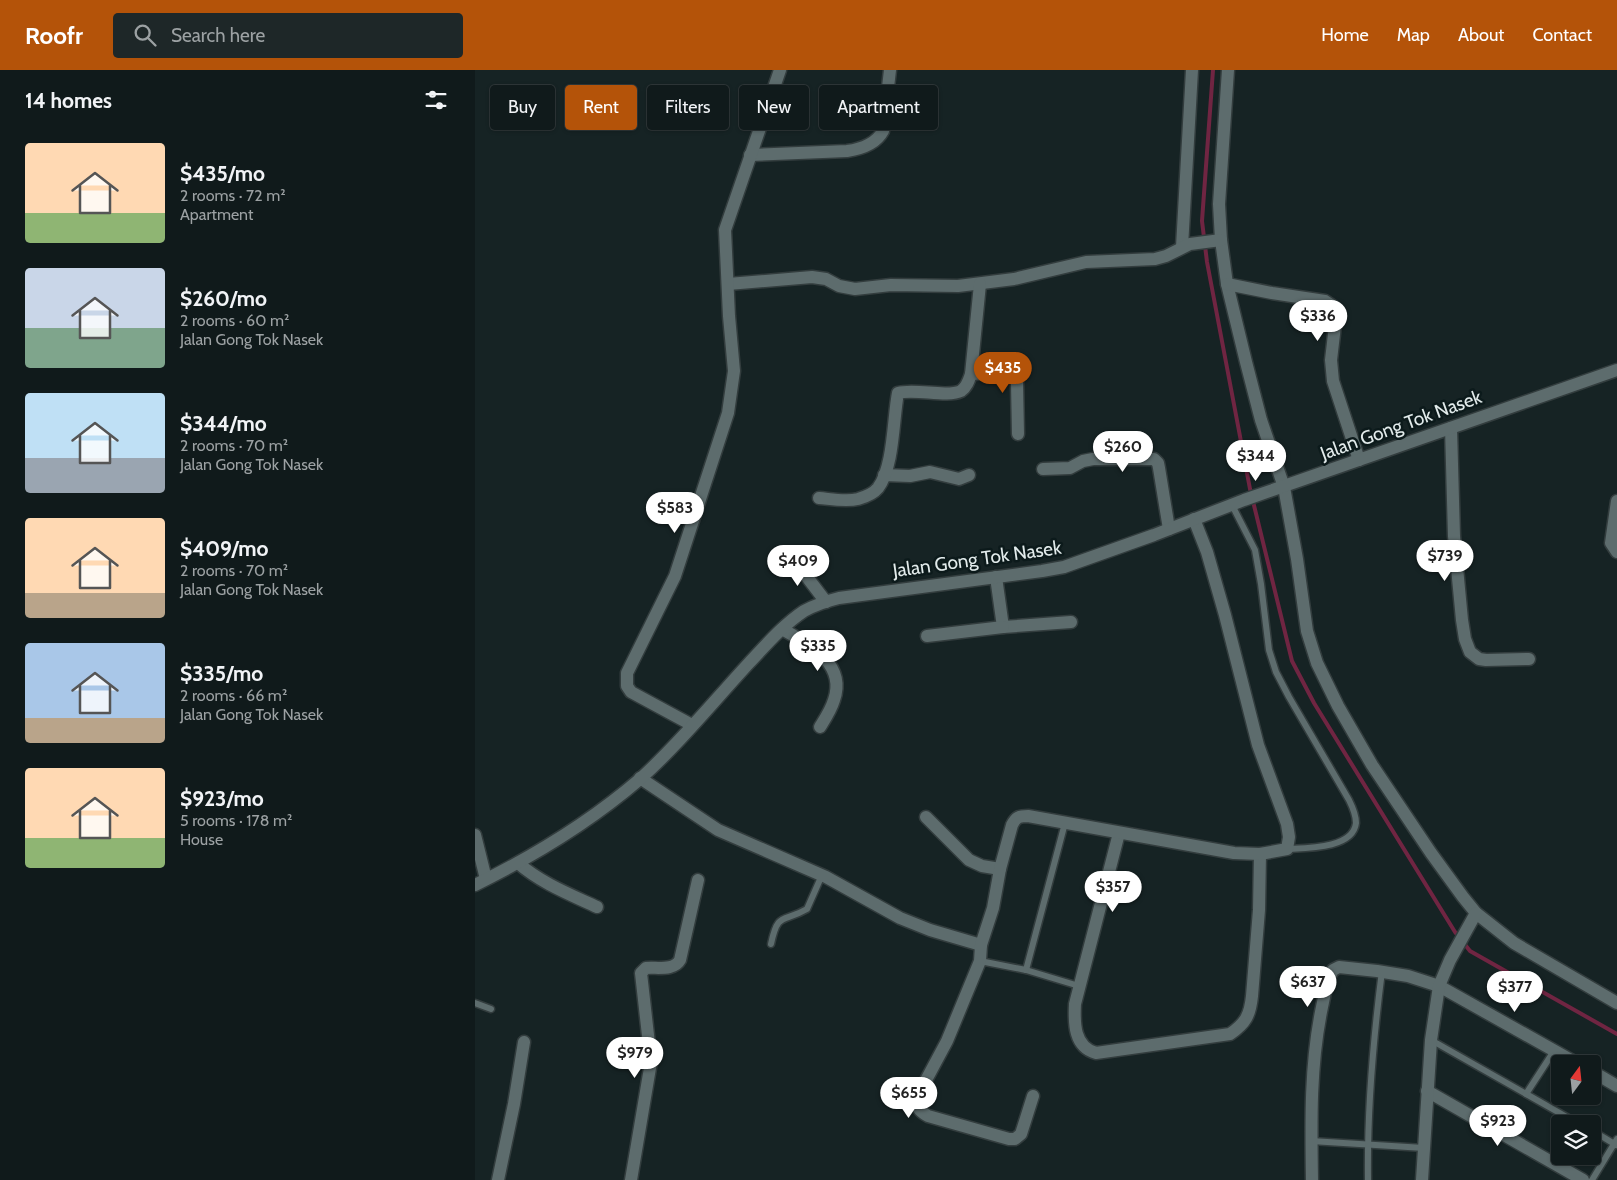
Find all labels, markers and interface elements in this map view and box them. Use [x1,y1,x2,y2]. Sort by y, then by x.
search box [113,13,463,58]
text: Roofr [25,21,83,50]
icon: search [131,21,159,49]
text: Search here [171,24,265,47]
text: Home [1321,24,1369,46]
text: Map [1397,24,1430,46]
text: About [1458,24,1504,46]
text: Contact [1532,24,1592,46]
chip: Buy [490,85,555,130]
chip: Rent [565,85,637,130]
chip: Filters [647,85,729,130]
chip: New [739,85,809,130]
chip: Apartment [819,85,938,130]
icon: filters [422,86,450,114]
text: 14 homes [25,88,112,113]
text: $435/mo [180,161,265,186]
icon: home [65,163,125,223]
text: 2 rooms · 72 m² [180,186,285,205]
text: Apartment [180,205,253,224]
text: $260/mo [180,286,267,311]
icon: home [65,288,125,348]
pin: $336 [1288,300,1348,342]
text: $336 [1300,306,1336,325]
text: 2 rooms · 60 m² [180,311,289,330]
text: Jalan Gong Tok Nasek [180,330,323,349]
pin: $435 [973,352,1033,394]
text: $435 [985,358,1021,377]
street label: Jalan Gong Tok Nasek [1316,385,1485,465]
text: $344/mo [180,411,267,436]
icon: home [65,413,125,473]
pin: $260 [1093,430,1153,473]
text: 2 rooms · 70 m² [180,436,288,455]
text: $260 [1104,437,1142,456]
pin: $344 [1226,440,1286,482]
text: $344 [1237,446,1275,465]
text: Jalan Gong Tok Nasek [180,455,323,474]
pin: $583 [645,492,705,534]
text: $583 [657,498,693,517]
text: $409/mo [180,536,268,561]
street label: Jalan Gong Tok Nasek [890,536,1063,582]
icon: home [65,538,125,598]
pin: $739 [1415,540,1475,582]
pin: $409 [768,544,828,587]
text: $739 [1427,546,1463,565]
text: $409 [778,551,818,570]
text: 2 rooms · 70 m² [180,561,288,580]
text: Jalan Gong Tok Nasek [180,580,323,599]
pin: $335 [788,630,848,672]
text: $335 [800,636,836,655]
text: $335/mo [180,661,263,686]
icon: home [65,663,125,723]
text: 2 rooms · 66 m² [180,686,287,705]
text: Jalan Gong Tok Nasek [180,705,323,724]
text: $923/mo [180,786,264,811]
icon: home [65,788,125,848]
text: 5 rooms · 178 m² [180,811,292,830]
text: House [180,830,223,849]
pin: $357 [1083,870,1143,913]
text: $357 [1096,877,1130,896]
pin: $637 [1278,966,1338,1008]
pin: $377 [1485,970,1545,1013]
text: $637 [1290,972,1326,991]
text: $377 [1498,977,1532,996]
pin: $979 [605,1036,665,1079]
text: $979 [617,1043,653,1062]
north arrow [1551,1055,1601,1105]
map controls [1551,1055,1601,1165]
pin: $655 [879,1076,939,1119]
text: $655 [891,1083,927,1102]
pin: $923 [1468,1104,1528,1147]
text: $923 [1480,1111,1516,1130]
button: layers [1551,1115,1601,1165]

